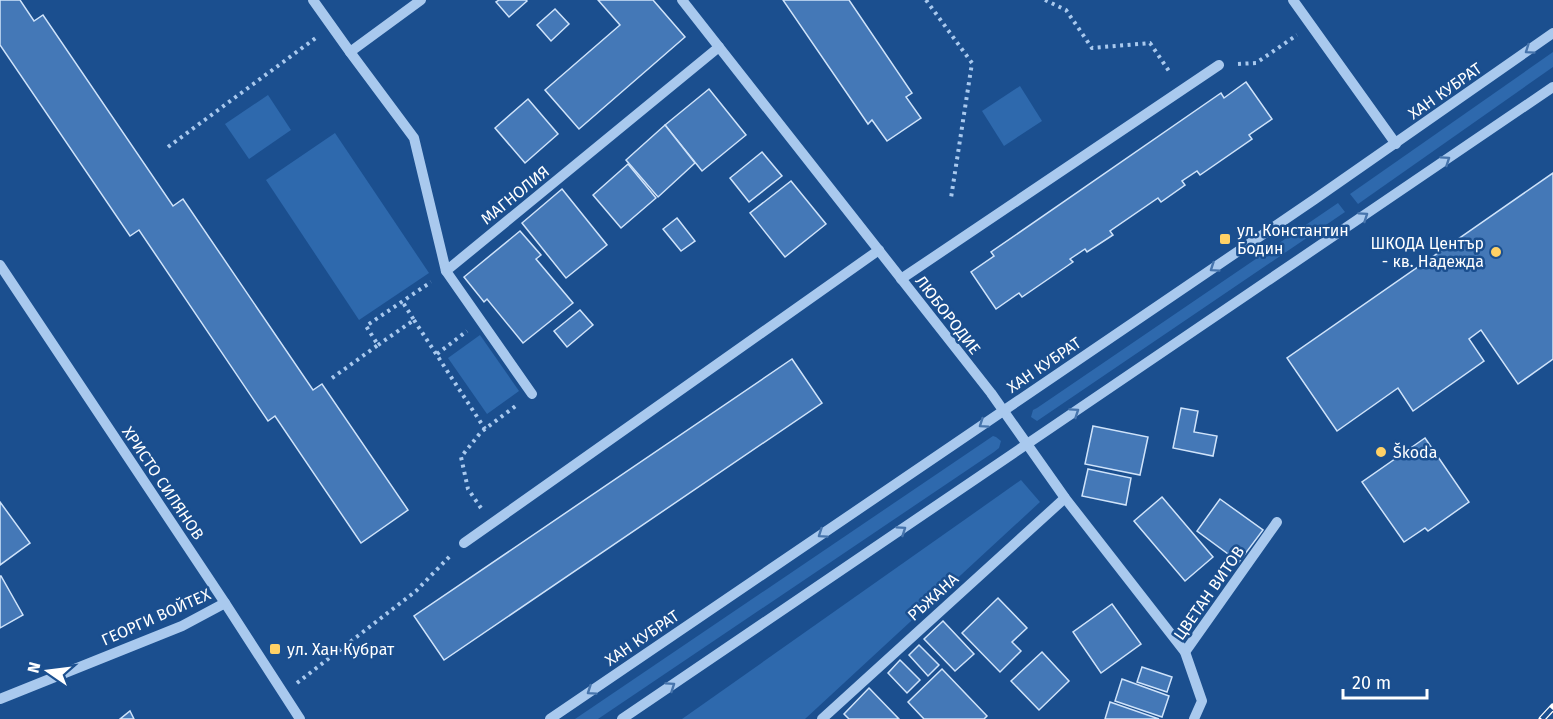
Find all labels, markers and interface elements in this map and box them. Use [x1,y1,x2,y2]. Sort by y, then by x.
one-way arrow [1525,43,1536,54]
street label: ХАН КУБРАТ [1405,58,1486,123]
one-way arrow [1439,157,1450,168]
street label: МАГНОЛИЯ [477,162,553,228]
one-way arrow [1358,212,1369,223]
place label: ул. Константин Бодин [1237,221,1349,258]
marker: ул. Константин Бодин [1218,232,1232,246]
place label: ШКОДА Център - кв. Надежда [1371,234,1484,271]
marker: ШКОДА Център - кв. Надежда [1489,245,1503,259]
one-way arrow [1210,261,1221,272]
street label: ЛЮБОРОДИЕ [911,272,985,358]
street label: ХАН КУБРАТ [1003,333,1085,397]
one-way arrow [1068,408,1079,419]
one-way arrow [979,417,990,428]
street label: ХРИСТО СИЛЯНОВ [118,423,208,543]
place label: Škoda [1393,442,1437,462]
marker: Škoda [1374,445,1388,459]
one-way arrow [895,526,906,537]
one-way arrow [818,527,829,538]
street label: ЦВЕТАН ВИТОВ [1170,542,1248,643]
street label: РЪЖАНА [904,569,963,625]
street label: ГЕОРГИ ВОЙТЕХ [99,584,214,650]
street label: ХАН КУБРАТ [601,606,683,670]
place label: ул. Хан Кубрат [287,640,395,659]
north arrow [18,641,78,701]
marker: ул. Хан Кубрат [268,642,282,656]
text: N [23,660,44,675]
scale bar [1343,662,1427,700]
text: 20 m [1352,672,1391,694]
one-way arrow [664,682,675,693]
one-way arrow [587,684,598,695]

